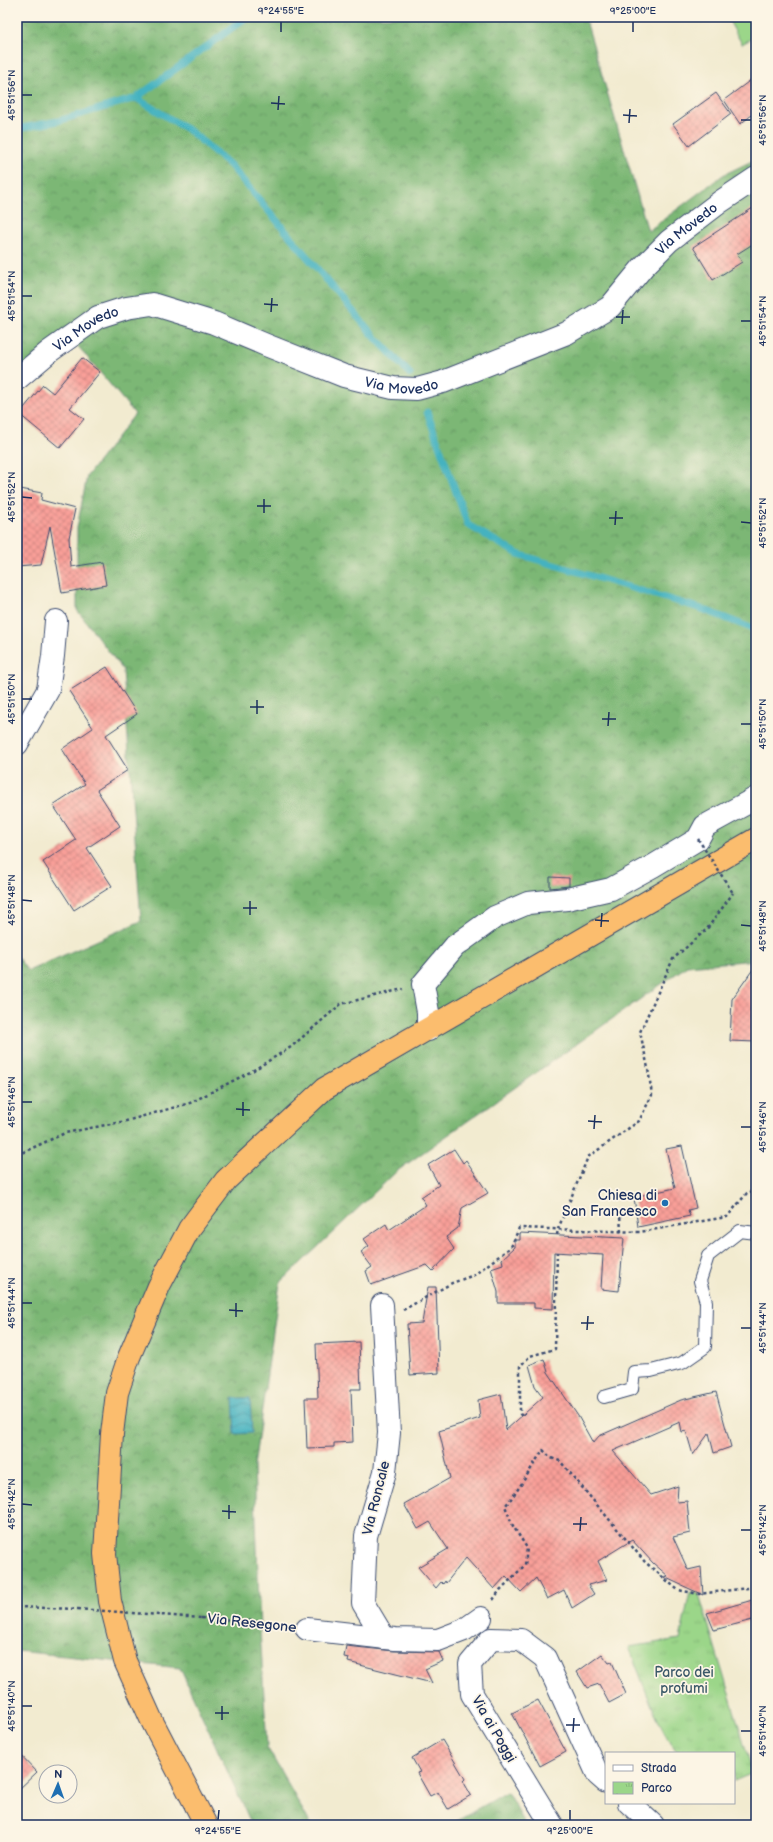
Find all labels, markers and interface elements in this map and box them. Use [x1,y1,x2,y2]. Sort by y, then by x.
text: 9°24'55"E [258,5,305,17]
text: 9°25'00"E [610,5,657,17]
text: 45°51'56"N [6,69,18,121]
text: 45°51'56"N [757,94,769,146]
street label: Via Movedo [652,199,721,258]
text: 45°51'54"N [6,270,18,322]
text: 45°51'54"N [757,295,769,347]
street label: Via Movedo [50,302,121,355]
street label: Via Movedo [363,373,440,398]
text: 45°51'52"N [6,471,18,523]
text: 45°51'52"N [757,497,769,549]
text: 45°51'50"N [6,673,18,725]
text: 45°51'50"N [757,698,769,750]
text: 45°51'48"N [6,874,18,926]
text: 45°51'48"N [757,900,769,952]
text: 45°51'46"N [6,1076,18,1128]
text: 45°51'46"N [757,1101,769,1153]
place label: Chiesa di San Francesco [562,1187,657,1220]
marker: Chiesa di San Francesco [660,1198,670,1208]
text: 45°51'44"N [6,1277,18,1329]
text: 45°51'44"N [757,1302,769,1354]
street label: Via Roncale [359,1459,393,1537]
text: 45°51'42"N [6,1478,18,1530]
text: 45°51'42"N [757,1504,769,1556]
street label: Via Resegone [207,1610,297,1636]
park label: Parco dei profumi [654,1664,714,1697]
text: 45°51'40"N [6,1680,18,1732]
street label: Via ai Poggi [468,1693,520,1765]
text: 45°51'40"N [757,1705,769,1757]
legend [605,1752,735,1804]
text: Strada [641,1761,677,1776]
north arrow [38,1764,78,1804]
text: N [54,1768,63,1781]
text: Parco [641,1781,672,1796]
text: 9°24'55"E [195,1825,242,1837]
text: 9°25'00"E [547,1825,594,1837]

